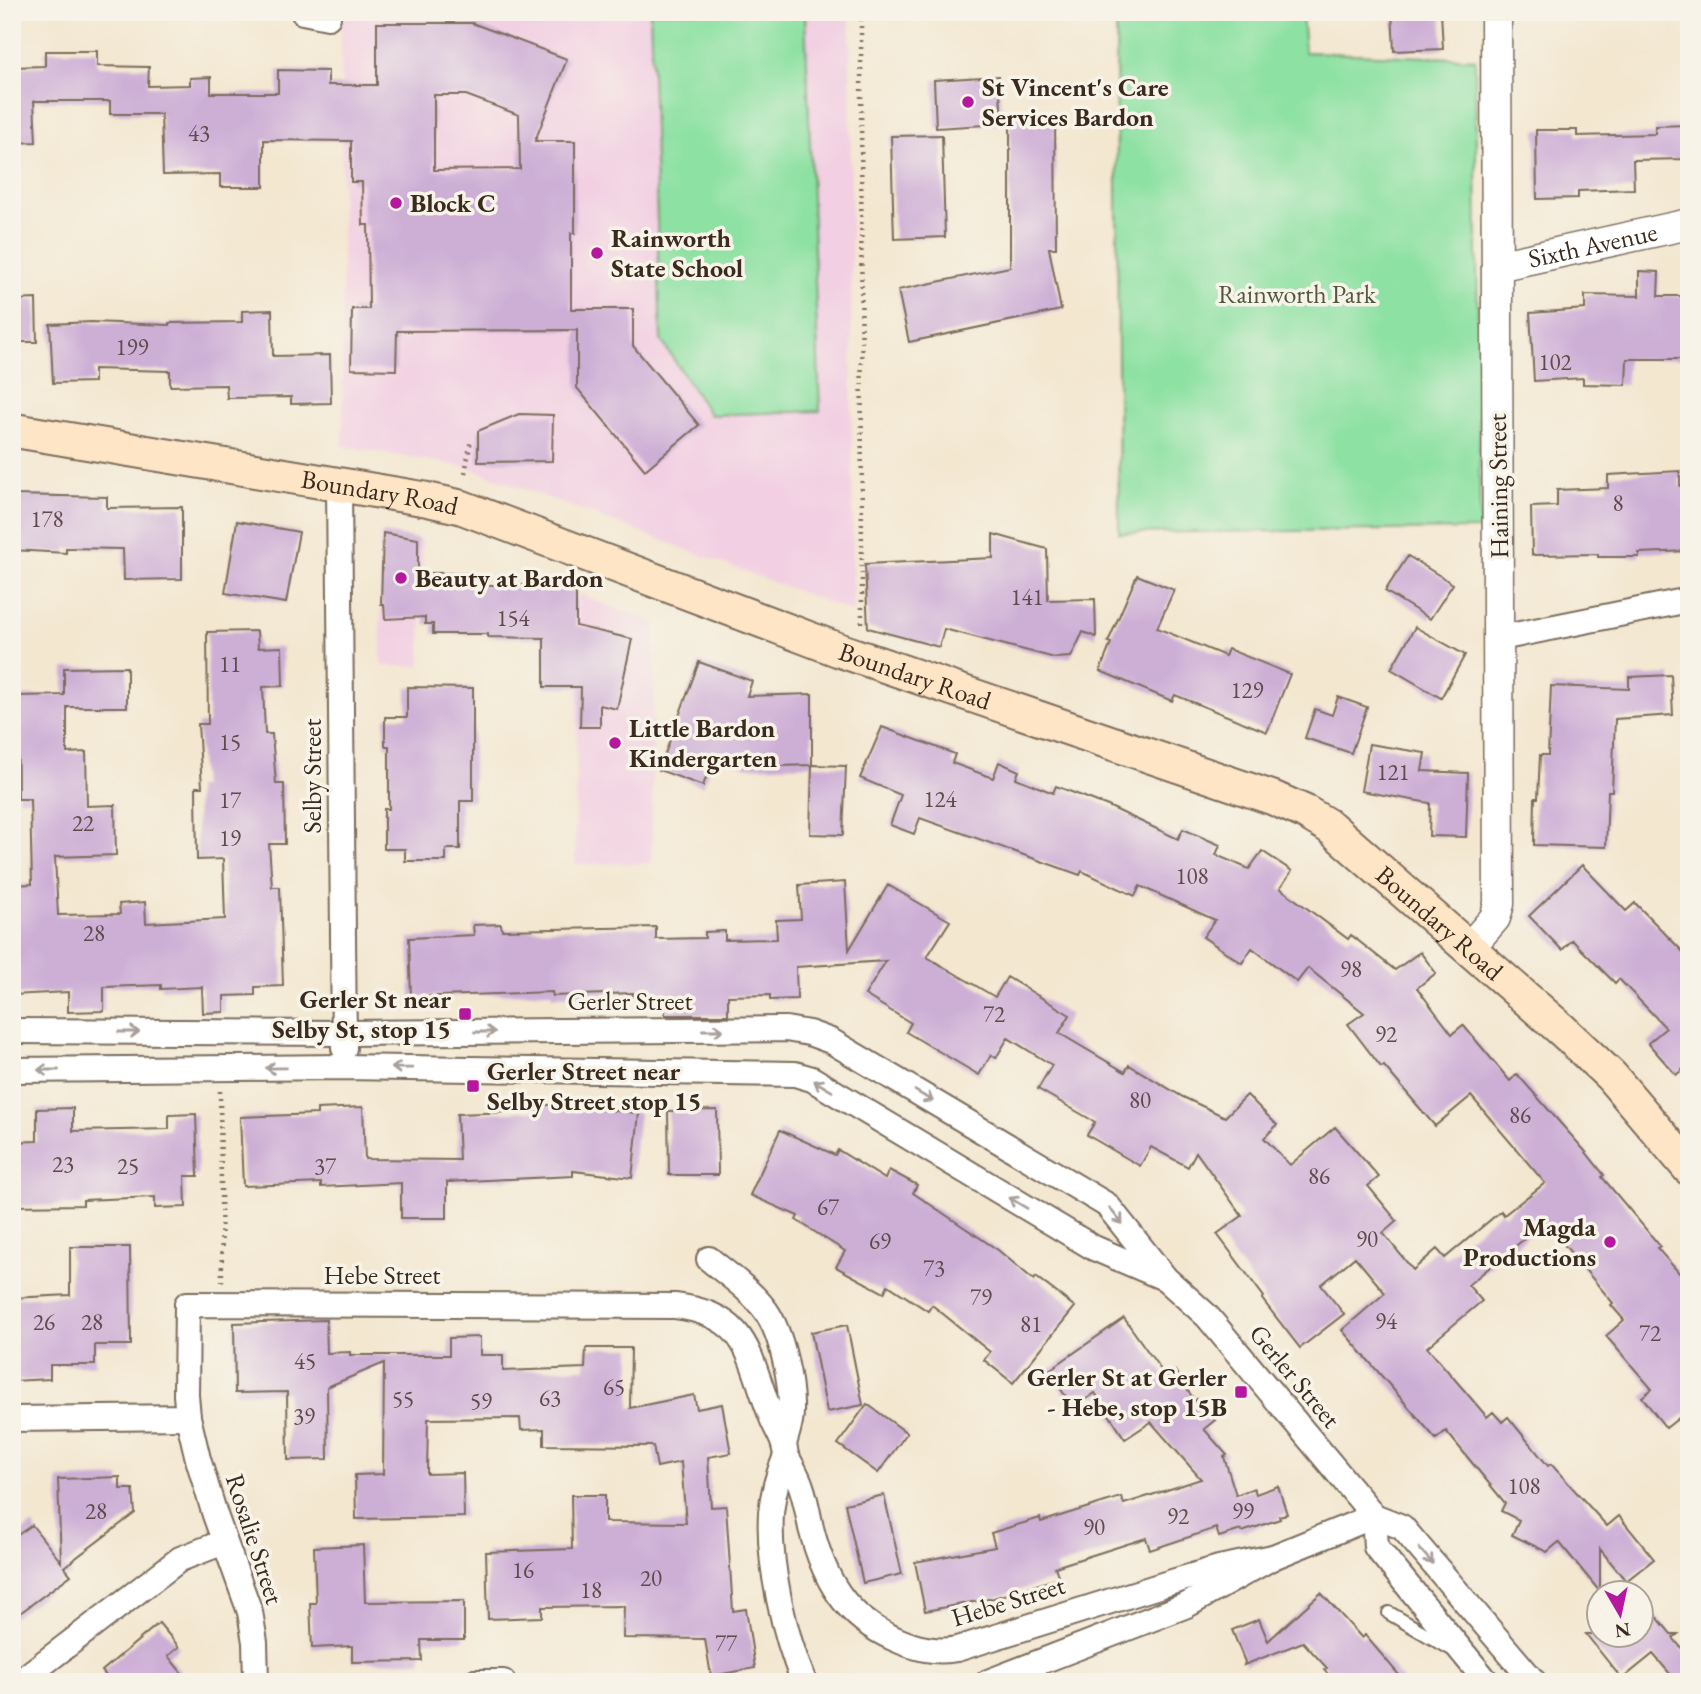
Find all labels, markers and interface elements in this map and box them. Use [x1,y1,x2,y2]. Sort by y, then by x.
place label: St Vincent's Care Services Bardon [982,70,1169,134]
marker: St Vincent's Care Services Bardon [960,94,976,110]
house number: 43 [188,118,210,148]
place label: Block C [410,186,496,220]
marker: Block C [388,195,404,211]
street label: Sixth Avenue [1525,214,1660,276]
place label: Rainworth State School [611,221,743,285]
marker: Rainworth State School [589,245,605,261]
park label: Rainworth Park [1218,277,1377,311]
house number: 199 [115,332,149,362]
house number: 102 [1538,347,1572,377]
street label: Haining Street [1480,413,1516,559]
street label: Boundary Road [299,462,462,523]
house number: 8 [1612,488,1624,518]
house number: 178 [30,504,64,534]
place label: Beauty at Bardon [415,561,604,595]
marker: Beauty at Bardon [393,570,409,586]
house number: 141 [1010,582,1044,612]
house number: 154 [496,603,531,633]
street label: Boundary Road [834,634,996,718]
house number: 11 [219,649,241,679]
house number: 129 [1230,675,1264,705]
place label: Little Bardon Kindergarten [629,711,778,775]
street label: Selby Street [295,719,329,833]
house number: 15 [219,727,241,757]
marker: Little Bardon Kindergarten [607,735,623,751]
house number: 121 [1376,757,1410,787]
house number: 124 [923,784,958,814]
house number: 17 [219,785,242,815]
house number: 22 [72,808,94,838]
house number: 19 [219,823,241,853]
street label: Boundary Road [1369,858,1511,989]
house number: 108 [1175,861,1209,891]
house number: 28 [83,918,105,948]
house number: 98 [1340,954,1362,984]
place label: Gerler St near Selby St, stop 15 [272,982,451,1046]
street label: Gerler Street [567,984,693,1018]
house number: 72 [983,999,1005,1029]
marker: Gerler St near Selby St, stop 15 [457,1006,473,1022]
house number: 92 [1375,1019,1397,1049]
one-way arrow [701,1023,724,1037]
one-way arrow [118,1025,141,1039]
one-way arrow [474,1025,497,1039]
place label: Gerler Street near Selby Street stop 15 [487,1054,702,1118]
one-way arrow [391,1061,414,1075]
one-way arrow [264,1062,287,1075]
one-way arrow [37,1063,60,1077]
marker: Gerler Street near Selby Street stop 15 [465,1078,481,1094]
one-way arrow [813,1079,833,1093]
house number: 80 [1129,1085,1151,1115]
one-way arrow [913,1090,933,1104]
house number: 86 [1509,1100,1531,1130]
house number: 23 [52,1149,74,1179]
house number: 25 [117,1151,139,1181]
house number: 37 [314,1151,337,1181]
house number: 86 [1308,1161,1330,1191]
house number: 67 [817,1192,840,1222]
one-way arrow [1009,1195,1029,1209]
one-way arrow [1108,1207,1123,1225]
place label: Magda Productions [1463,1210,1597,1274]
house number: 90 [1356,1224,1378,1254]
house number: 69 [869,1226,891,1256]
marker: Magda Productions [1602,1234,1618,1250]
house number: 73 [923,1253,945,1283]
street label: Hebe Street [323,1258,441,1292]
house number: 79 [970,1282,992,1312]
house number: 94 [1375,1306,1398,1336]
house number: 26 [33,1307,55,1337]
house number: 28 [81,1307,103,1337]
house number: 81 [1020,1309,1042,1339]
street label: Gerler Street [1242,1317,1348,1435]
house number: 72 [1639,1318,1661,1348]
house number: 45 [294,1346,316,1376]
place label: Gerler St at Gerler - Hebe, stop 15B [1027,1360,1227,1424]
house number: 65 [603,1372,625,1402]
house number: 63 [539,1383,561,1413]
house number: 55 [392,1384,414,1414]
marker: Gerler St at Gerler - Hebe, stop 15B [1233,1384,1249,1400]
house number: 59 [470,1386,492,1416]
house number: 39 [293,1401,315,1431]
street label: Rosalie Street [218,1469,292,1609]
house number: 108 [1507,1471,1541,1501]
house number: 28 [85,1496,107,1526]
house number: 99 [1232,1496,1254,1526]
house number: 92 [1167,1501,1189,1531]
house number: 90 [1083,1512,1105,1542]
one-way arrow [1418,1547,1434,1565]
house number: 16 [512,1555,534,1585]
house number: 20 [640,1563,662,1593]
street label: Hebe Street [947,1568,1069,1634]
house number: 18 [580,1575,602,1605]
north arrow [1586,1578,1656,1648]
text: N [1612,1617,1632,1644]
house number: 77 [715,1628,738,1658]

